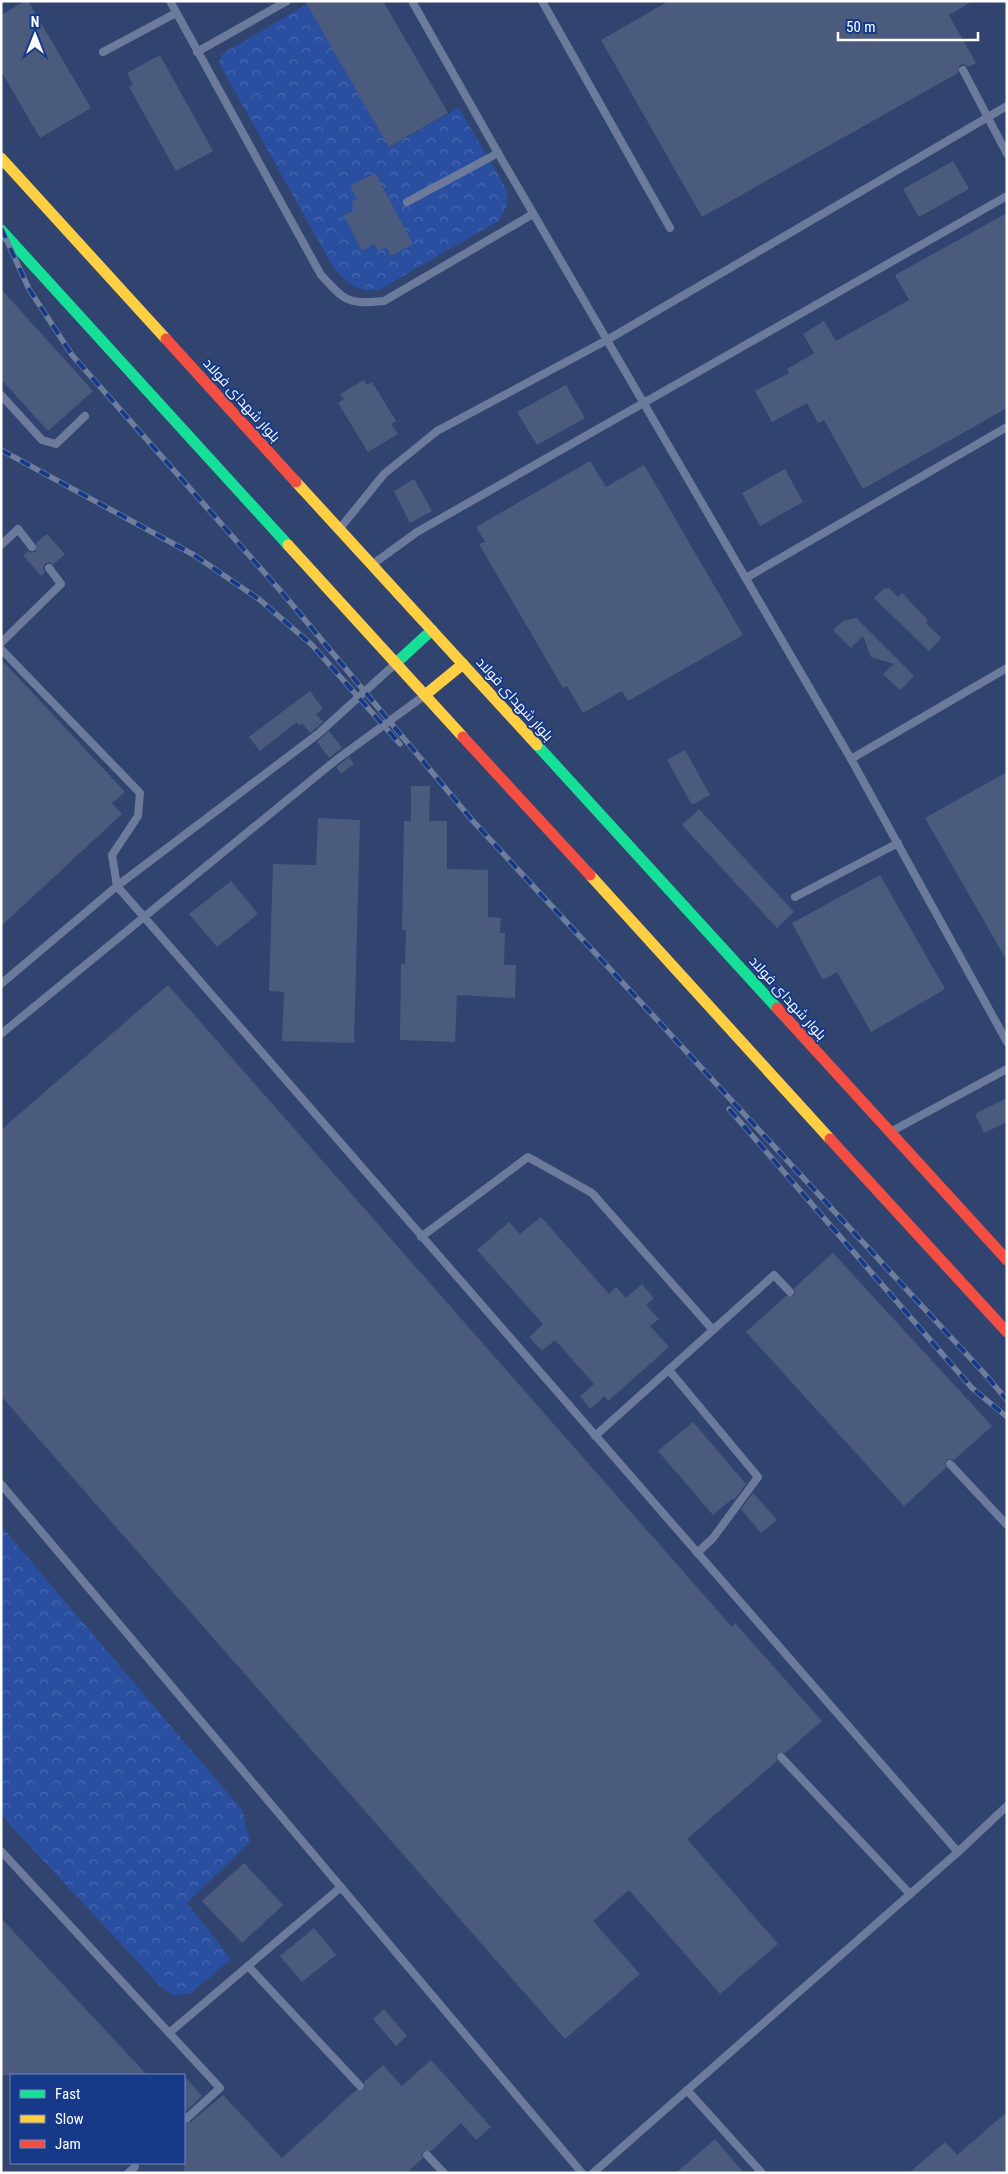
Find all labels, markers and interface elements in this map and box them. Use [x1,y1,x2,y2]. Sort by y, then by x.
north arrow [10,10,60,60]
scale bar [838,10,978,42]
text: N [31,14,39,30]
text: 50 m [846,18,876,36]
street label: بلوار شهدای فولاد [200,355,284,445]
street label: بلوار شهدای فولاد [473,654,557,744]
street label: بلوار شهدای فولاد [746,953,830,1043]
legend [10,2074,185,2164]
text: Fast [55,2085,80,2103]
text: Slow [55,2110,84,2128]
text: Jam [55,2135,81,2153]

